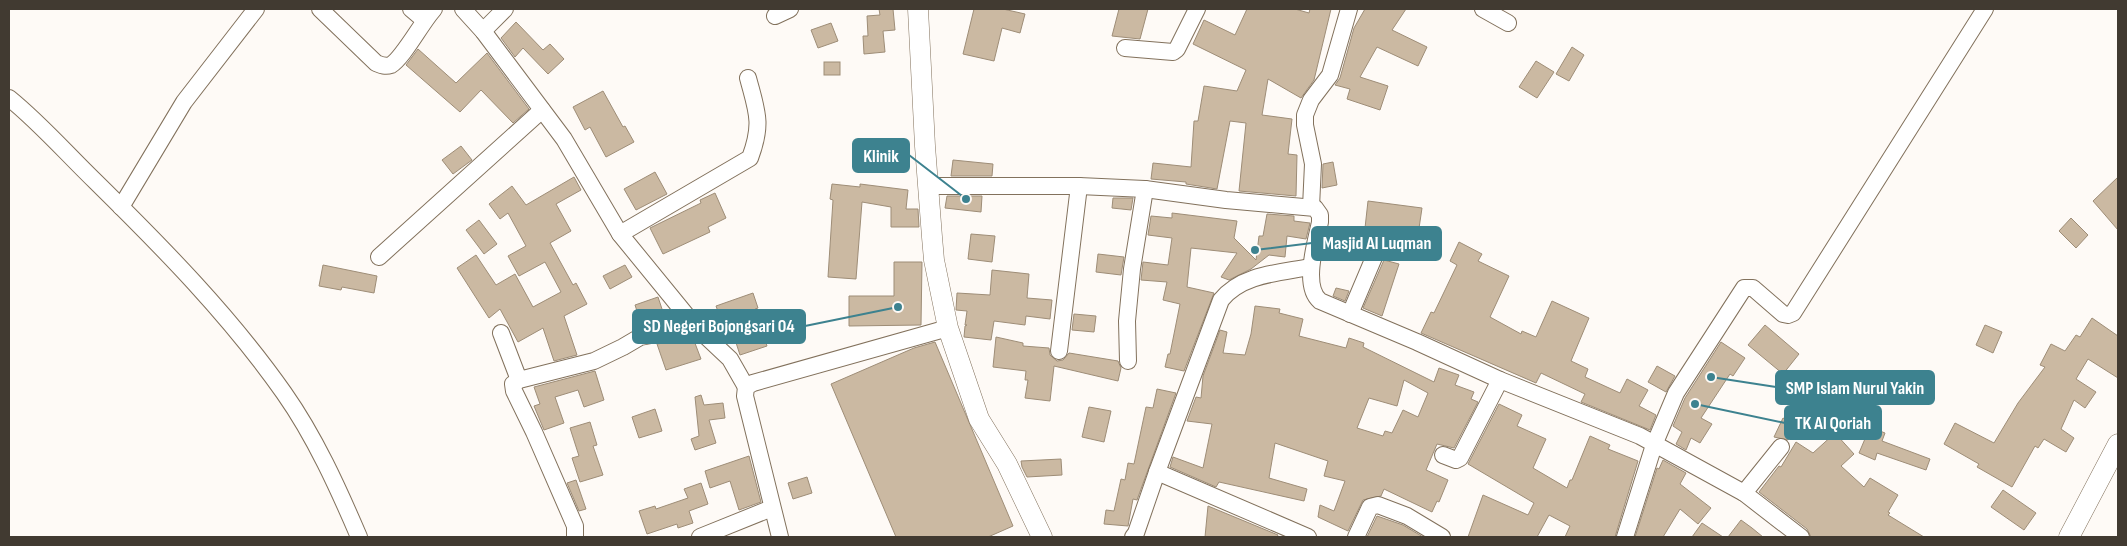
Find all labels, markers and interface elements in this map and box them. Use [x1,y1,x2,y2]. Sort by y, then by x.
callout: Klinik [853,139,909,172]
text: Klinik [863,146,899,167]
callout: Masjid Al Luqman [1312,227,1441,260]
text: Masjid Al Luqman [1323,233,1431,254]
callout: SD Negeri Bojongsari 04 [633,310,805,343]
text: SD Negeri Bojongsari 04 [643,316,795,337]
callout: SMP Islam Nurul Yakin [1776,371,1934,404]
text: SMP Islam Nurul Yakin [1786,378,1924,399]
callout: TK Al Qoriah [1785,406,1881,439]
text: TK Al Qoriah [1795,413,1871,434]

